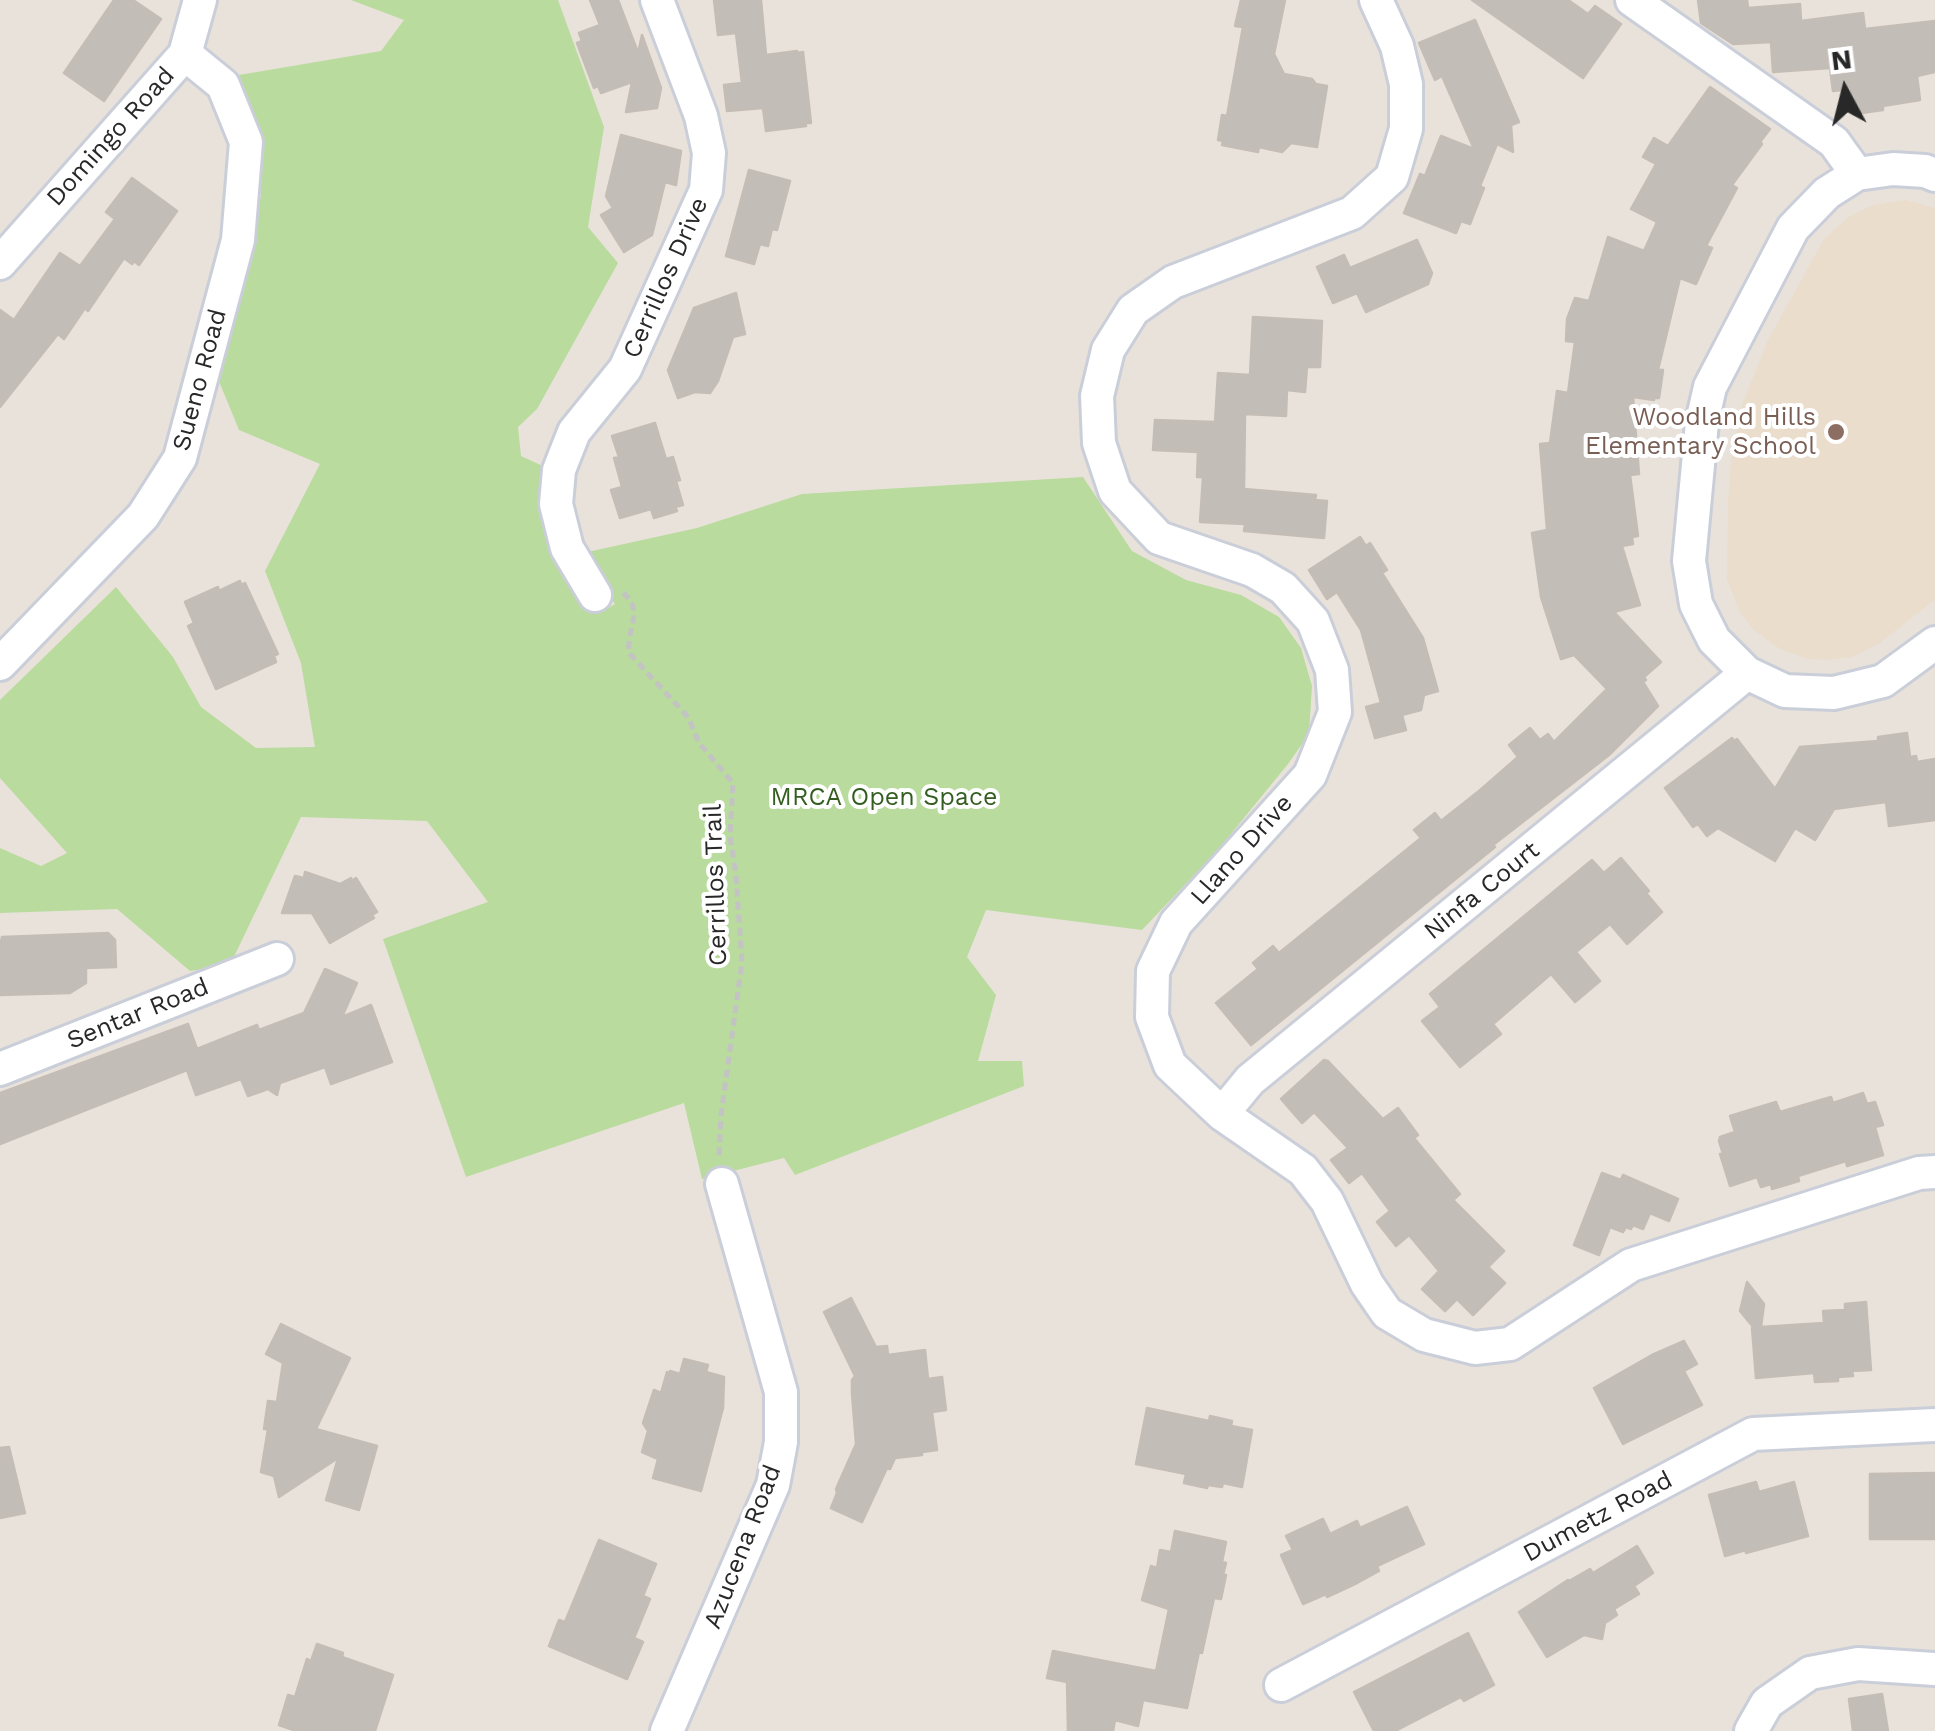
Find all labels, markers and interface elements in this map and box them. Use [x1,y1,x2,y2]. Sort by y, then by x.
north arrow [1795,40,1895,140]
text: N [1829,42,1854,77]
street label: Domingo Road [41,61,181,213]
street label: Cerrillos Drive [617,193,715,363]
street label: Sueno Road [167,306,233,454]
place label: Woodland Hills Elementary School [1585,403,1816,462]
marker: Woodland Hills Elementary School [1825,421,1847,443]
park label: MRCA Open Space [771,783,997,813]
street label: Llano Drive [1185,789,1299,911]
street label: Cerrillos Trail [698,803,734,967]
street label: Ninfa Court [1418,835,1546,947]
street label: Sentar Road [63,972,213,1056]
street label: Azucena Road [698,1461,788,1633]
street label: Dumetz Road [1518,1465,1678,1569]

